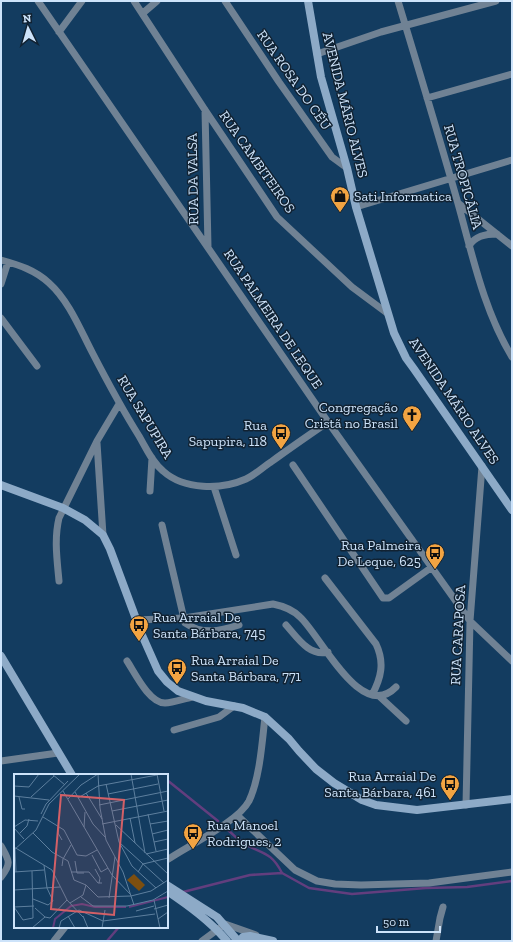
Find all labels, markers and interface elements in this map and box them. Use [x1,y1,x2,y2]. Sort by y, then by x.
north arrow [8,8,48,48]
text: N [22,12,33,25]
street label: RUA ROSA DO CÉU [253,27,335,133]
street label: AVENIDA MÁRIO ALVES [319,30,371,180]
street label: RUA CAMBITEIROS [215,108,299,216]
street label: RUA TROPICÁLIA [440,123,486,232]
street label: RUA DA VALSA [184,132,202,225]
shop icon: Sati Informatica [329,185,351,213]
place label: Sati Informatica [354,188,452,205]
street label: RUA PALMEIRA DE LEQUE [220,246,326,392]
street label: AVENIDA MÁRIO ALVES [405,334,503,468]
street label: RUA SAPUPIRA [113,372,177,463]
place label: Congregação Cristã no Brasil [305,399,398,432]
church icon: Congregação Cristã no Brasil [401,404,423,432]
place label: Rua Sapupira, 118 [189,417,267,450]
bus stop icon: Rua Sapupira, 118 [270,422,292,450]
place label: Rua Palmeira De Leque, 625 [337,537,421,570]
bus stop icon: Rua Palmeira De Leque, 625 [424,542,446,570]
street label: RUA CARAPOSA [447,584,469,685]
place label: Rua Arraial De Santa Bárbara, 745 [153,609,265,642]
bus stop icon: Rua Arraial De Santa Bárbara, 745 [128,614,150,642]
place label: Rua Arraial De Santa Bárbara, 771 [191,652,302,685]
bus stop icon: Rua Arraial De Santa Bárbara, 771 [166,657,188,685]
place label: Rua Arraial De Santa Bárbara, 461 [324,768,437,801]
bus stop icon: Rua Arraial De Santa Bárbara, 461 [439,773,461,801]
inset map [14,774,168,928]
place label: Rua Manoel Rodrigues, 2 [207,817,282,850]
bus stop icon: Rua Manoel Rodrigues, 2 [182,822,204,850]
scale bar [377,908,440,934]
text: 50 m [383,915,410,929]

